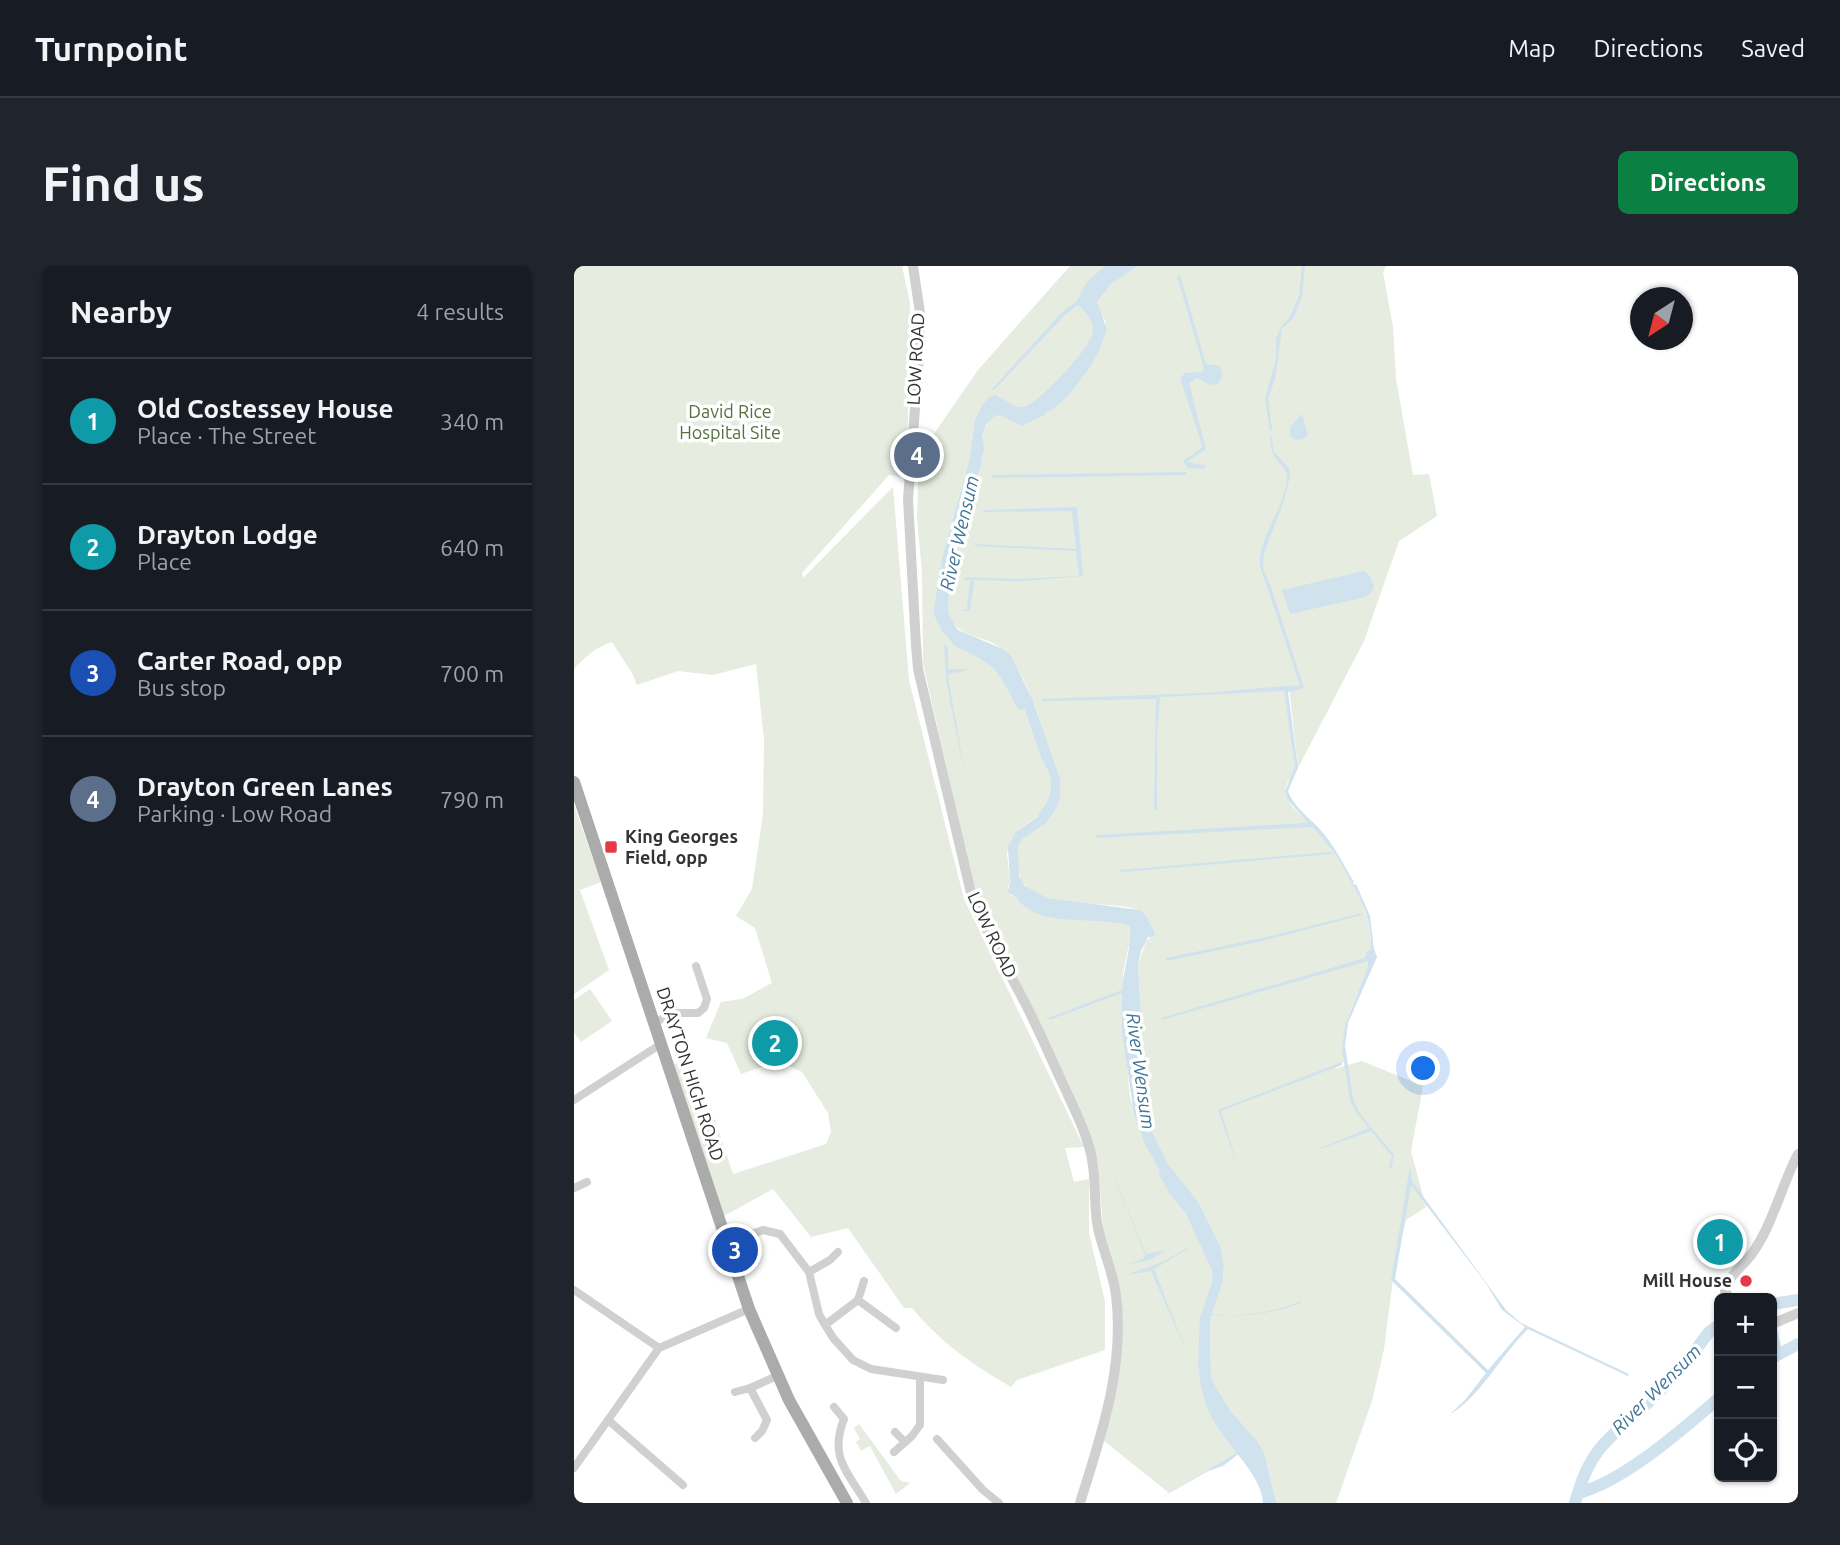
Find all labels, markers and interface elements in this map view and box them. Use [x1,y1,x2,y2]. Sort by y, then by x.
text: Turnpoint [35,30,187,67]
text: Map [1508,35,1555,62]
text: Directions [1593,35,1703,62]
text: Saved [1741,35,1805,62]
button: Directions [1618,151,1798,214]
text: Find us [42,155,205,210]
north arrow [1630,287,1693,350]
text: Nearby [70,295,172,329]
text: 4 results [416,299,504,324]
street label: LOW ROAD [903,312,927,406]
text: Old Costessey House [137,394,394,423]
park label: David Rice Hospital Site [679,401,781,442]
text: 1 [87,409,99,434]
text: 340 m [440,409,504,434]
text: Place · The Street [137,423,316,448]
pin: 4 [894,429,940,481]
water label: River Wensum [935,473,983,593]
text: Drayton Lodge [137,520,318,549]
text: 2 [87,535,99,560]
text: 640 m [440,535,504,560]
text: Place [137,549,192,574]
text: Carter Road, opp [137,646,343,675]
text: 3 [87,661,99,686]
text: 700 m [440,661,504,686]
text: Bus stop [137,675,226,700]
text: Drayton Green Lanes [137,772,393,801]
text: 4 [87,787,99,812]
text: 790 m [440,787,504,812]
text: Parking · Low Road [137,801,332,826]
place label: King Georges Field, opp [625,826,738,867]
marker: King Georges Field, opp [603,839,619,855]
street label: LOW ROAD [964,888,1022,981]
street label: DRAYTON HIGH ROAD [653,984,729,1163]
water label: River Wensum [1122,1011,1160,1131]
pin: 2 [752,1017,798,1069]
your location [1406,1051,1440,1085]
pin: 1 [1697,1216,1743,1268]
pin: 3 [712,1224,758,1276]
place label: Mill House [1643,1270,1732,1290]
marker: Mill House [1738,1273,1754,1289]
map controls [1714,1293,1777,1482]
button: + [1714,1293,1777,1356]
water label: River Wensum [1607,1340,1705,1438]
button: − [1714,1356,1777,1419]
button: locate [1714,1419,1777,1482]

